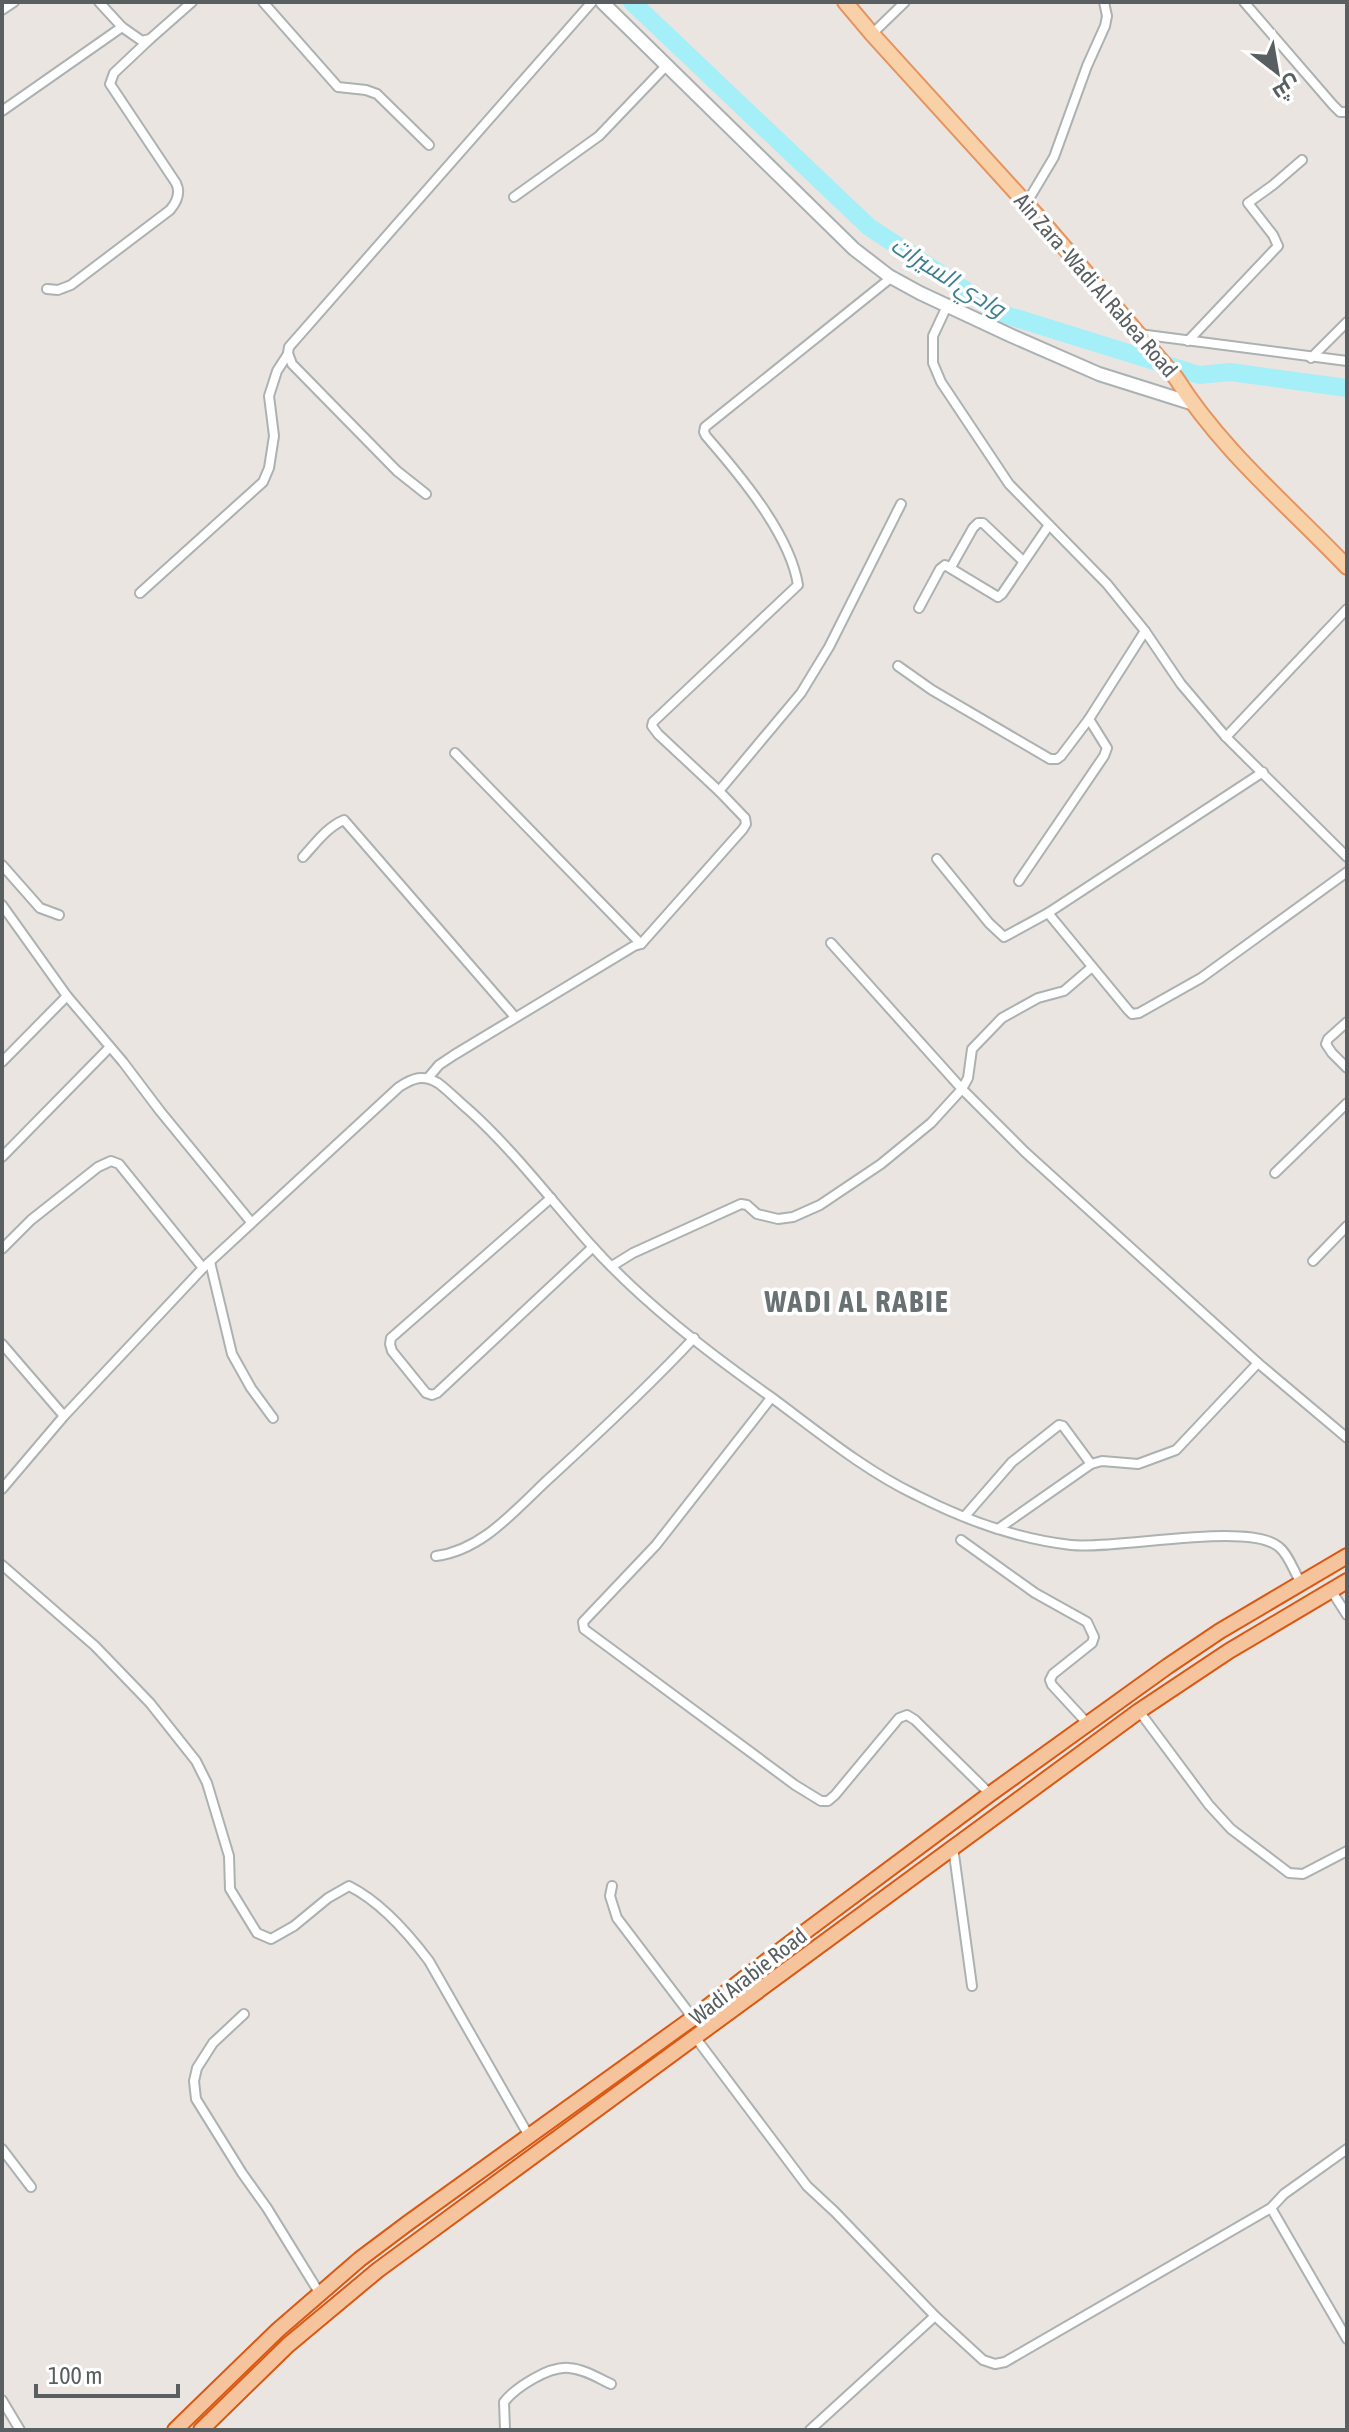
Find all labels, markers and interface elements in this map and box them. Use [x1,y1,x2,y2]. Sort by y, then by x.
north arrow [1237,32,1317,112]
text: ش [1268,70,1306,108]
street label: Ain Zara -Wadi Al Rabea Road [1009,188,1183,382]
water label: وادي السيرات [883,231,1012,328]
district label: WADI AL RABIE [763,1284,950,1318]
street label: Wadi Arabie Road [684,1922,812,2030]
scale bar [36,2348,178,2398]
text: 100 m [48,2362,102,2389]

